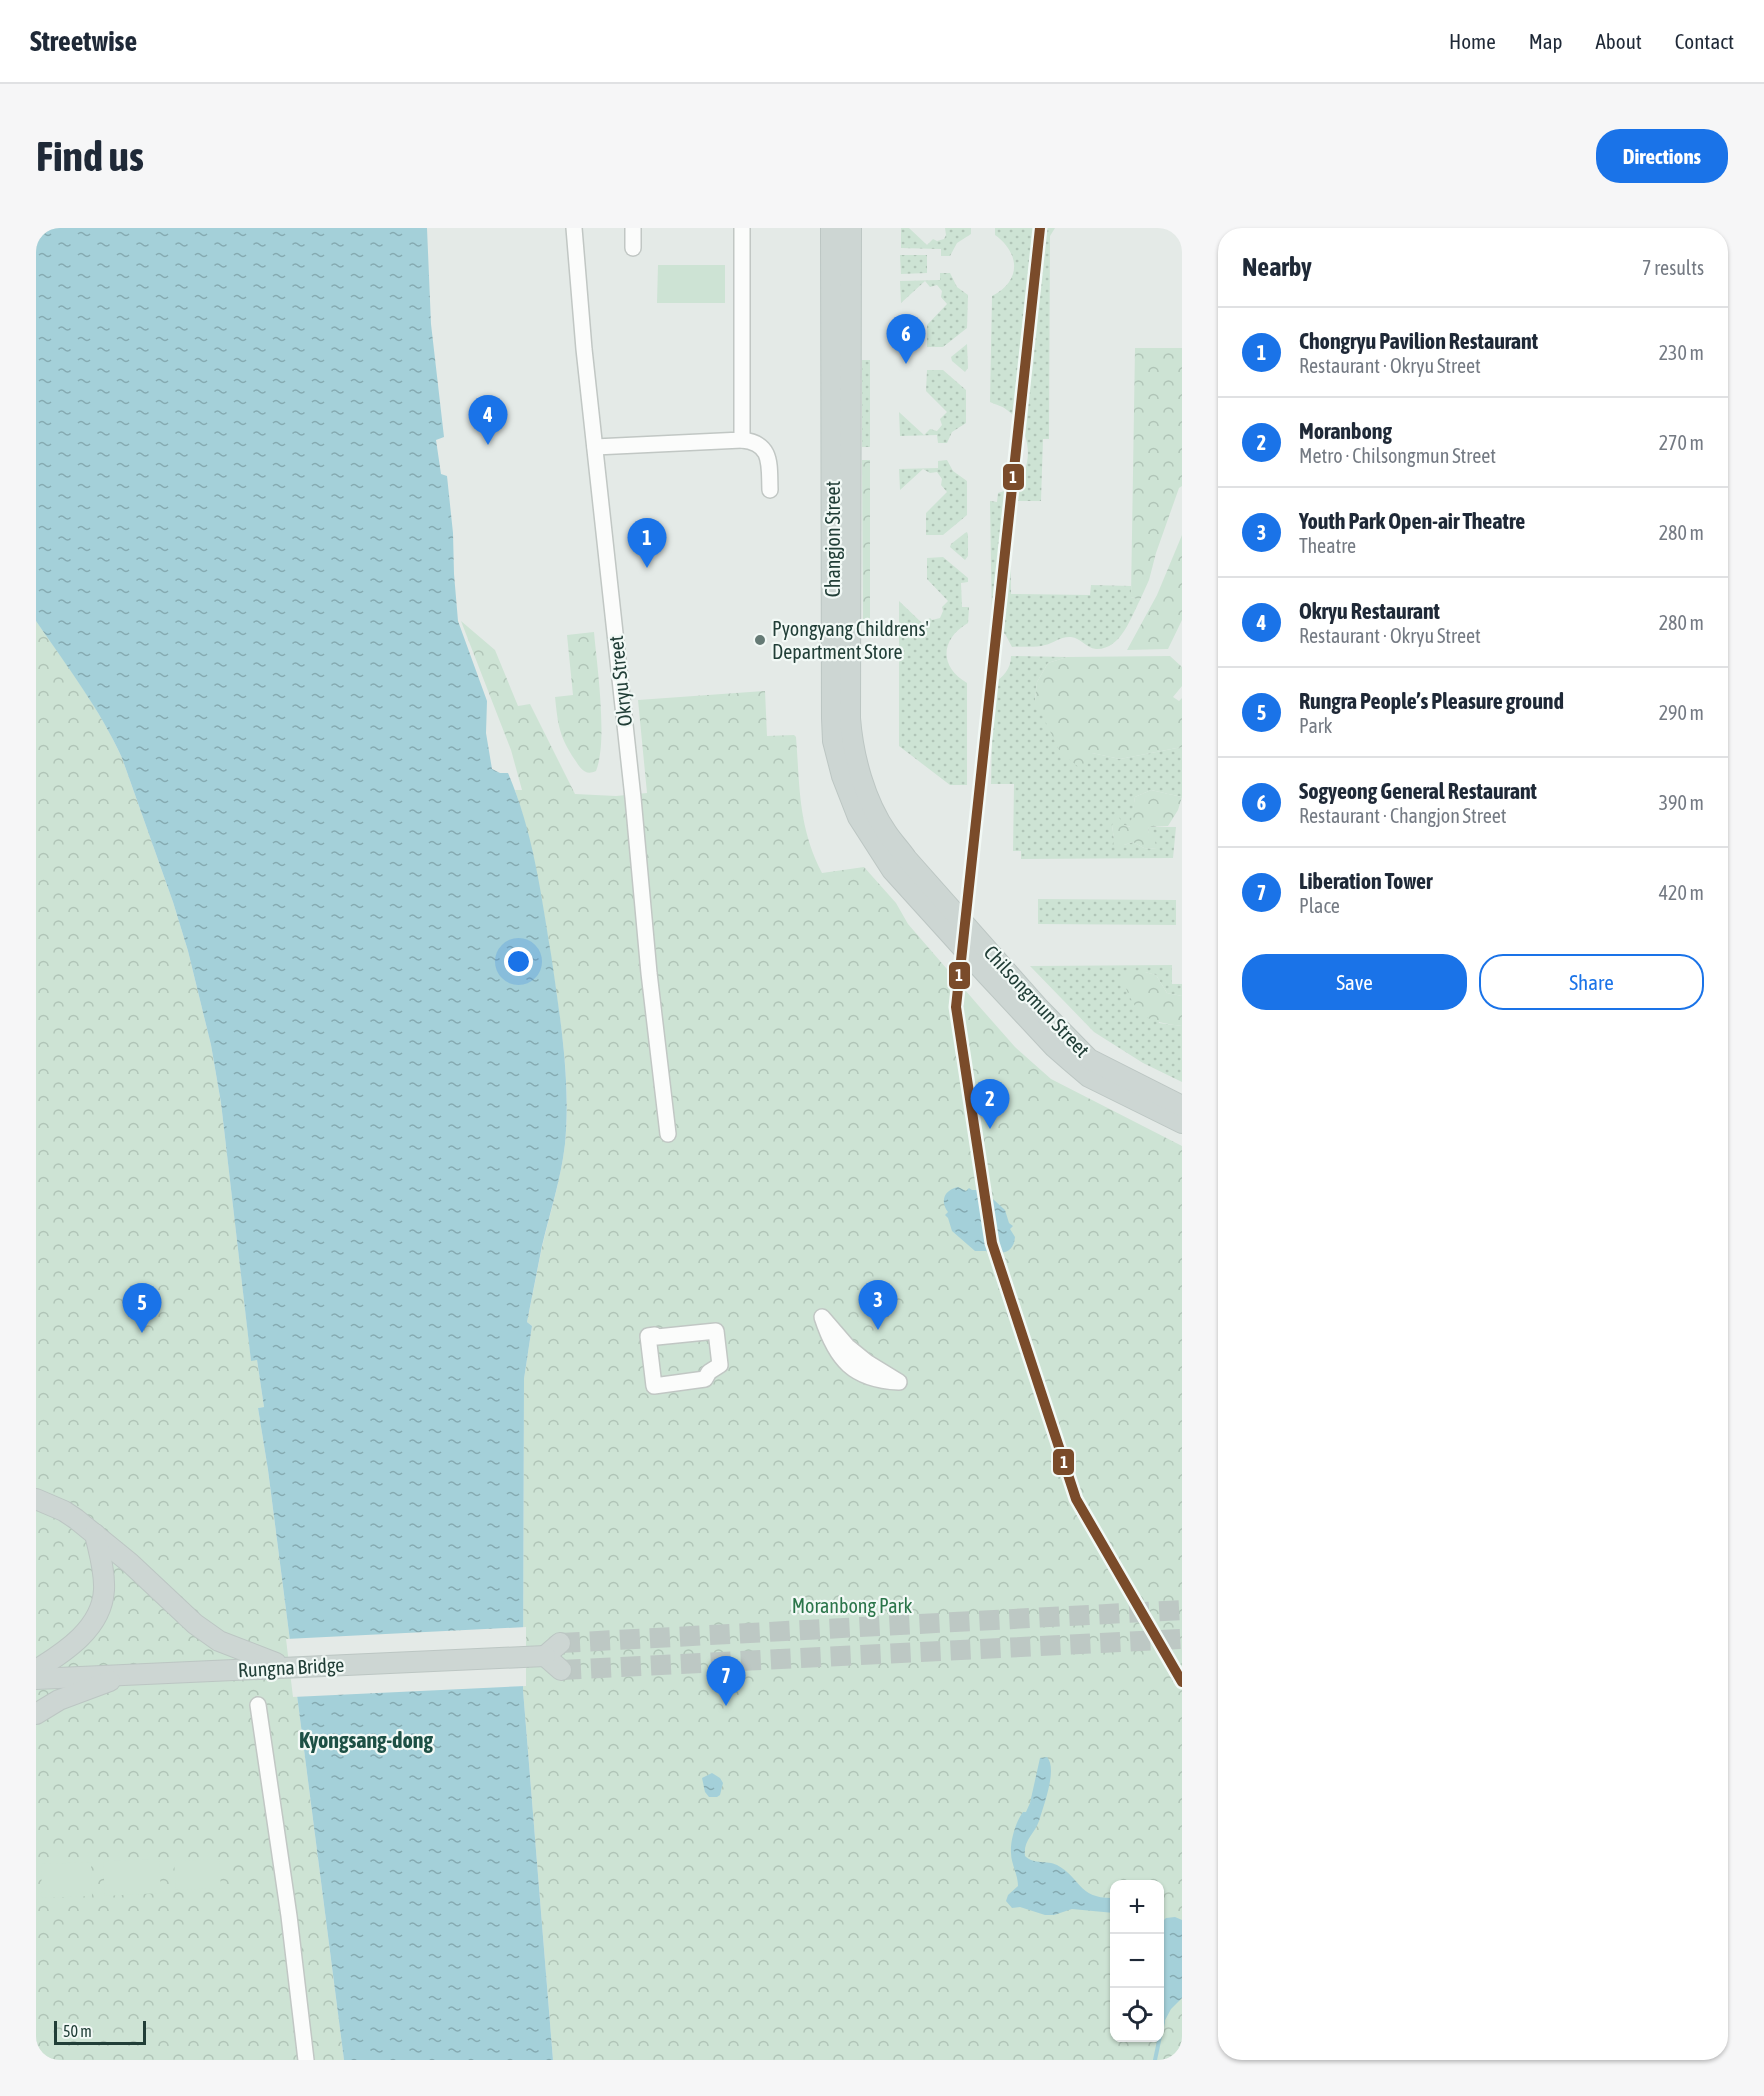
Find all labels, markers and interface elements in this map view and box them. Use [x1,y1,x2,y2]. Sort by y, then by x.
text: Streetwise [30,25,137,57]
text: Home [1449,29,1496,53]
text: Map [1529,29,1563,53]
text: About [1596,29,1642,53]
text: Contact [1675,29,1734,53]
button: Directions [1596,129,1728,183]
text: Find us [36,132,144,180]
text: Nearby [1242,252,1312,282]
text: 7 results [1642,256,1704,279]
pin: 6 [886,314,926,364]
text: Chongryu Pavilion Restaurant [1299,328,1538,354]
text: 1 [1257,341,1266,364]
text: 230 m [1659,341,1704,364]
text: Restaurant · Okryu Street [1299,354,1481,377]
pin: 4 [468,396,508,445]
text: Moranbong [1299,418,1392,444]
text: 2 [1257,431,1266,454]
text: 270 m [1659,431,1704,454]
text: Metro · Chilsongmun Street [1299,444,1496,467]
line badge: 1 [1002,463,1025,491]
text: 1 [1009,468,1017,486]
street label: Changjon Street [821,480,844,597]
text: Youth Park Open-air Theatre [1299,508,1525,534]
pin: 1 [628,518,666,568]
text: 3 [1257,521,1266,544]
text: 280 m [1659,521,1704,544]
text: Theatre [1299,534,1356,557]
text: Okryu Restaurant [1299,598,1440,624]
text: 4 [1257,611,1266,634]
text: 280 m [1659,611,1704,634]
place label: Pyongyang Childrens' Department Store [772,617,929,663]
text: Restaurant · Okryu Street [1299,624,1481,647]
marker: Pyongyang Childrens' Department Store [753,633,767,647]
street label: Okryu Street [604,634,636,727]
text: Rungra People’s Pleasure ground [1299,688,1564,714]
text: 5 [1257,701,1266,724]
text: 290 m [1659,701,1704,724]
text: Park [1299,714,1332,737]
text: Sogyeong General Restaurant [1299,778,1537,804]
text: 6 [1257,791,1266,814]
text: 390 m [1659,791,1704,814]
text: Restaurant · Changjon Street [1299,804,1507,827]
text: Liberation Tower [1299,868,1433,894]
text: 7 [1257,881,1266,904]
text: 420 m [1659,881,1704,904]
text: Place [1299,894,1340,917]
street label: Chilsongmun Street [980,941,1095,1062]
your location [504,947,533,976]
button: Save [1242,954,1467,1010]
button: Share [1479,954,1704,1010]
line badge: 1 [948,961,971,990]
text: 1 [955,966,963,984]
pin: 2 [970,1080,1010,1129]
pin: 3 [858,1280,898,1330]
pin: 5 [122,1284,162,1333]
line badge: 1 [1052,1448,1075,1476]
text: 1 [1060,1453,1068,1471]
park label: Moranbong Park [792,1594,913,1617]
street label: Rungna Bridge [237,1653,345,1681]
pin: 7 [706,1656,746,1706]
district label: Kyongsang-dong [299,1727,434,1753]
map controls [1110,1880,1164,2042]
button: + [1110,1880,1164,1934]
button: − [1110,1934,1164,1988]
button: locate [1110,1988,1164,2042]
scale bar [54,2018,146,2046]
text: 50 m [63,2022,92,2040]

